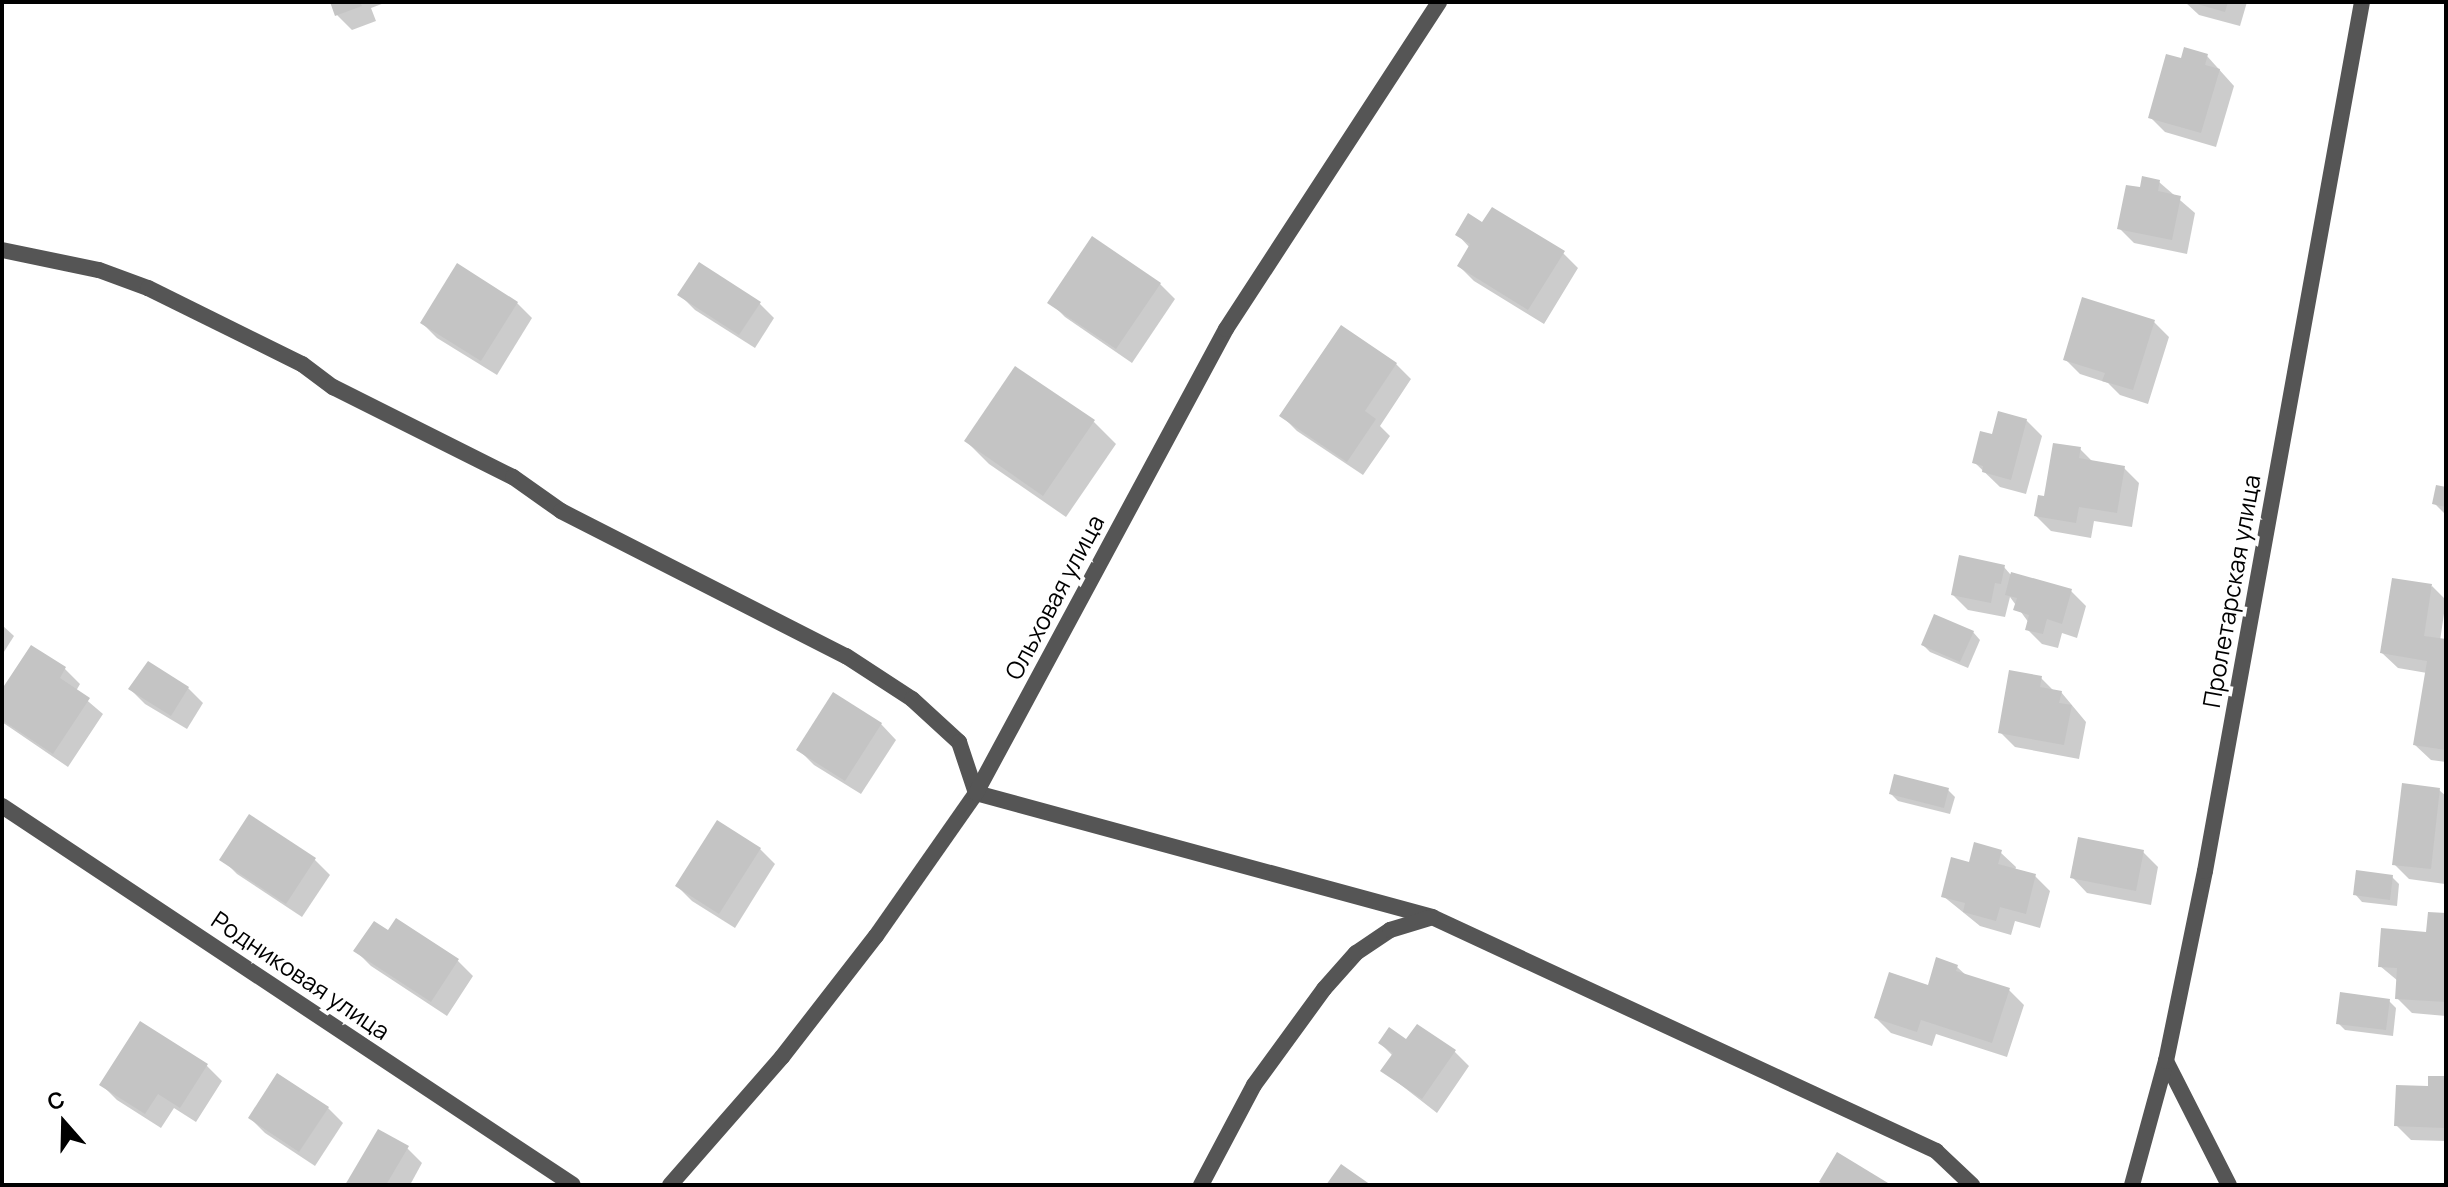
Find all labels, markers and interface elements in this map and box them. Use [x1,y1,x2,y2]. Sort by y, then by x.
street label: Пролетарская улица [2196,472,2266,710]
street label: Ольховая улица [998,510,1110,684]
street label: Родниковая улица [206,905,396,1045]
north arrow [24,1083,104,1163]
text: С [43,1084,69,1117]

